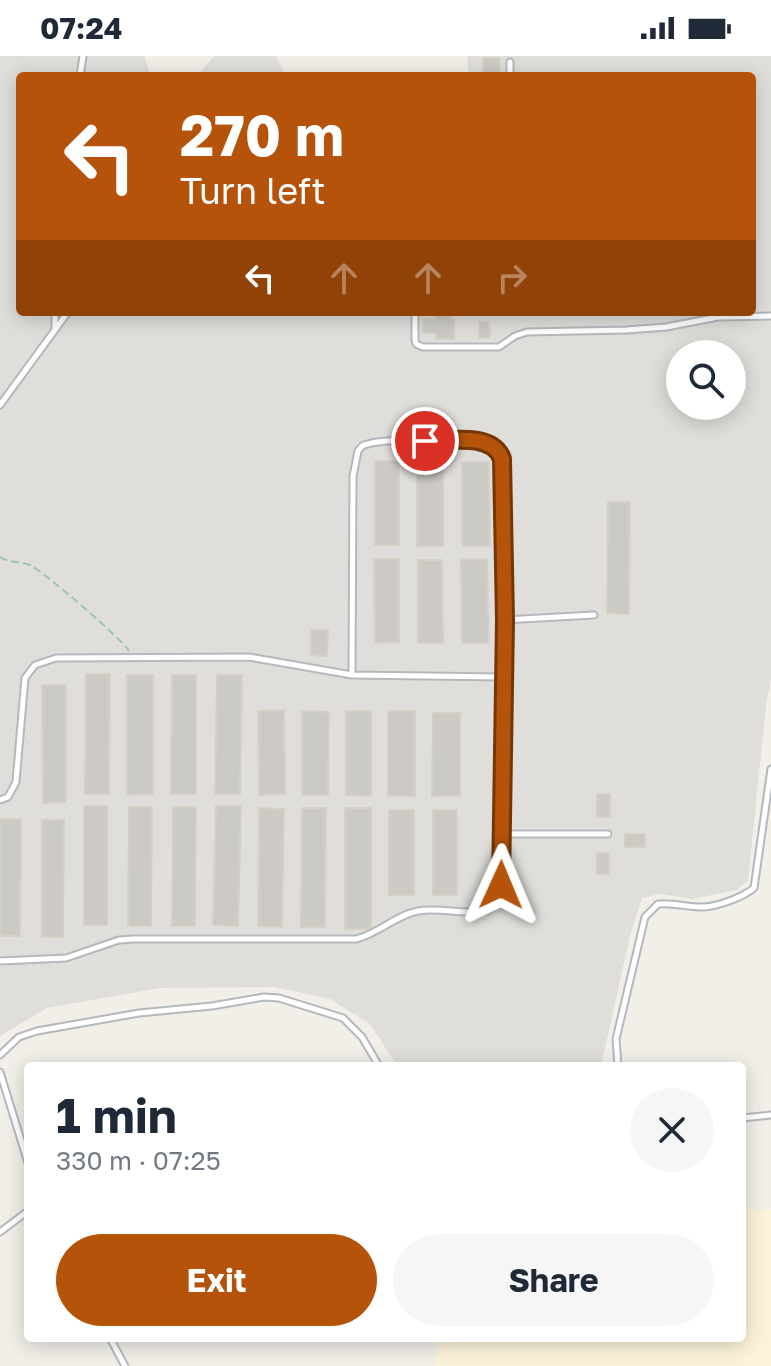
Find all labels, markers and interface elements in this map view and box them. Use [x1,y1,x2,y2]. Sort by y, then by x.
text: 07:24 [40,10,123,46]
text: 270 m [180,101,344,168]
icon: left [48,104,152,208]
text: Turn left [180,169,326,212]
icon: left [238,256,282,300]
icon: ahead [322,256,366,300]
icon: ahead [406,256,450,300]
icon: right [490,256,534,300]
map controls [666,340,746,420]
button: search [666,340,746,420]
pin [391,407,459,475]
icon: arrive [403,419,447,463]
position arrow [459,843,543,927]
text: 1 min [56,1086,177,1144]
button: close [630,1088,714,1172]
text: 330 m · 07:25 [56,1145,221,1176]
button: Exit [56,1234,377,1326]
button: Share [393,1234,714,1326]

